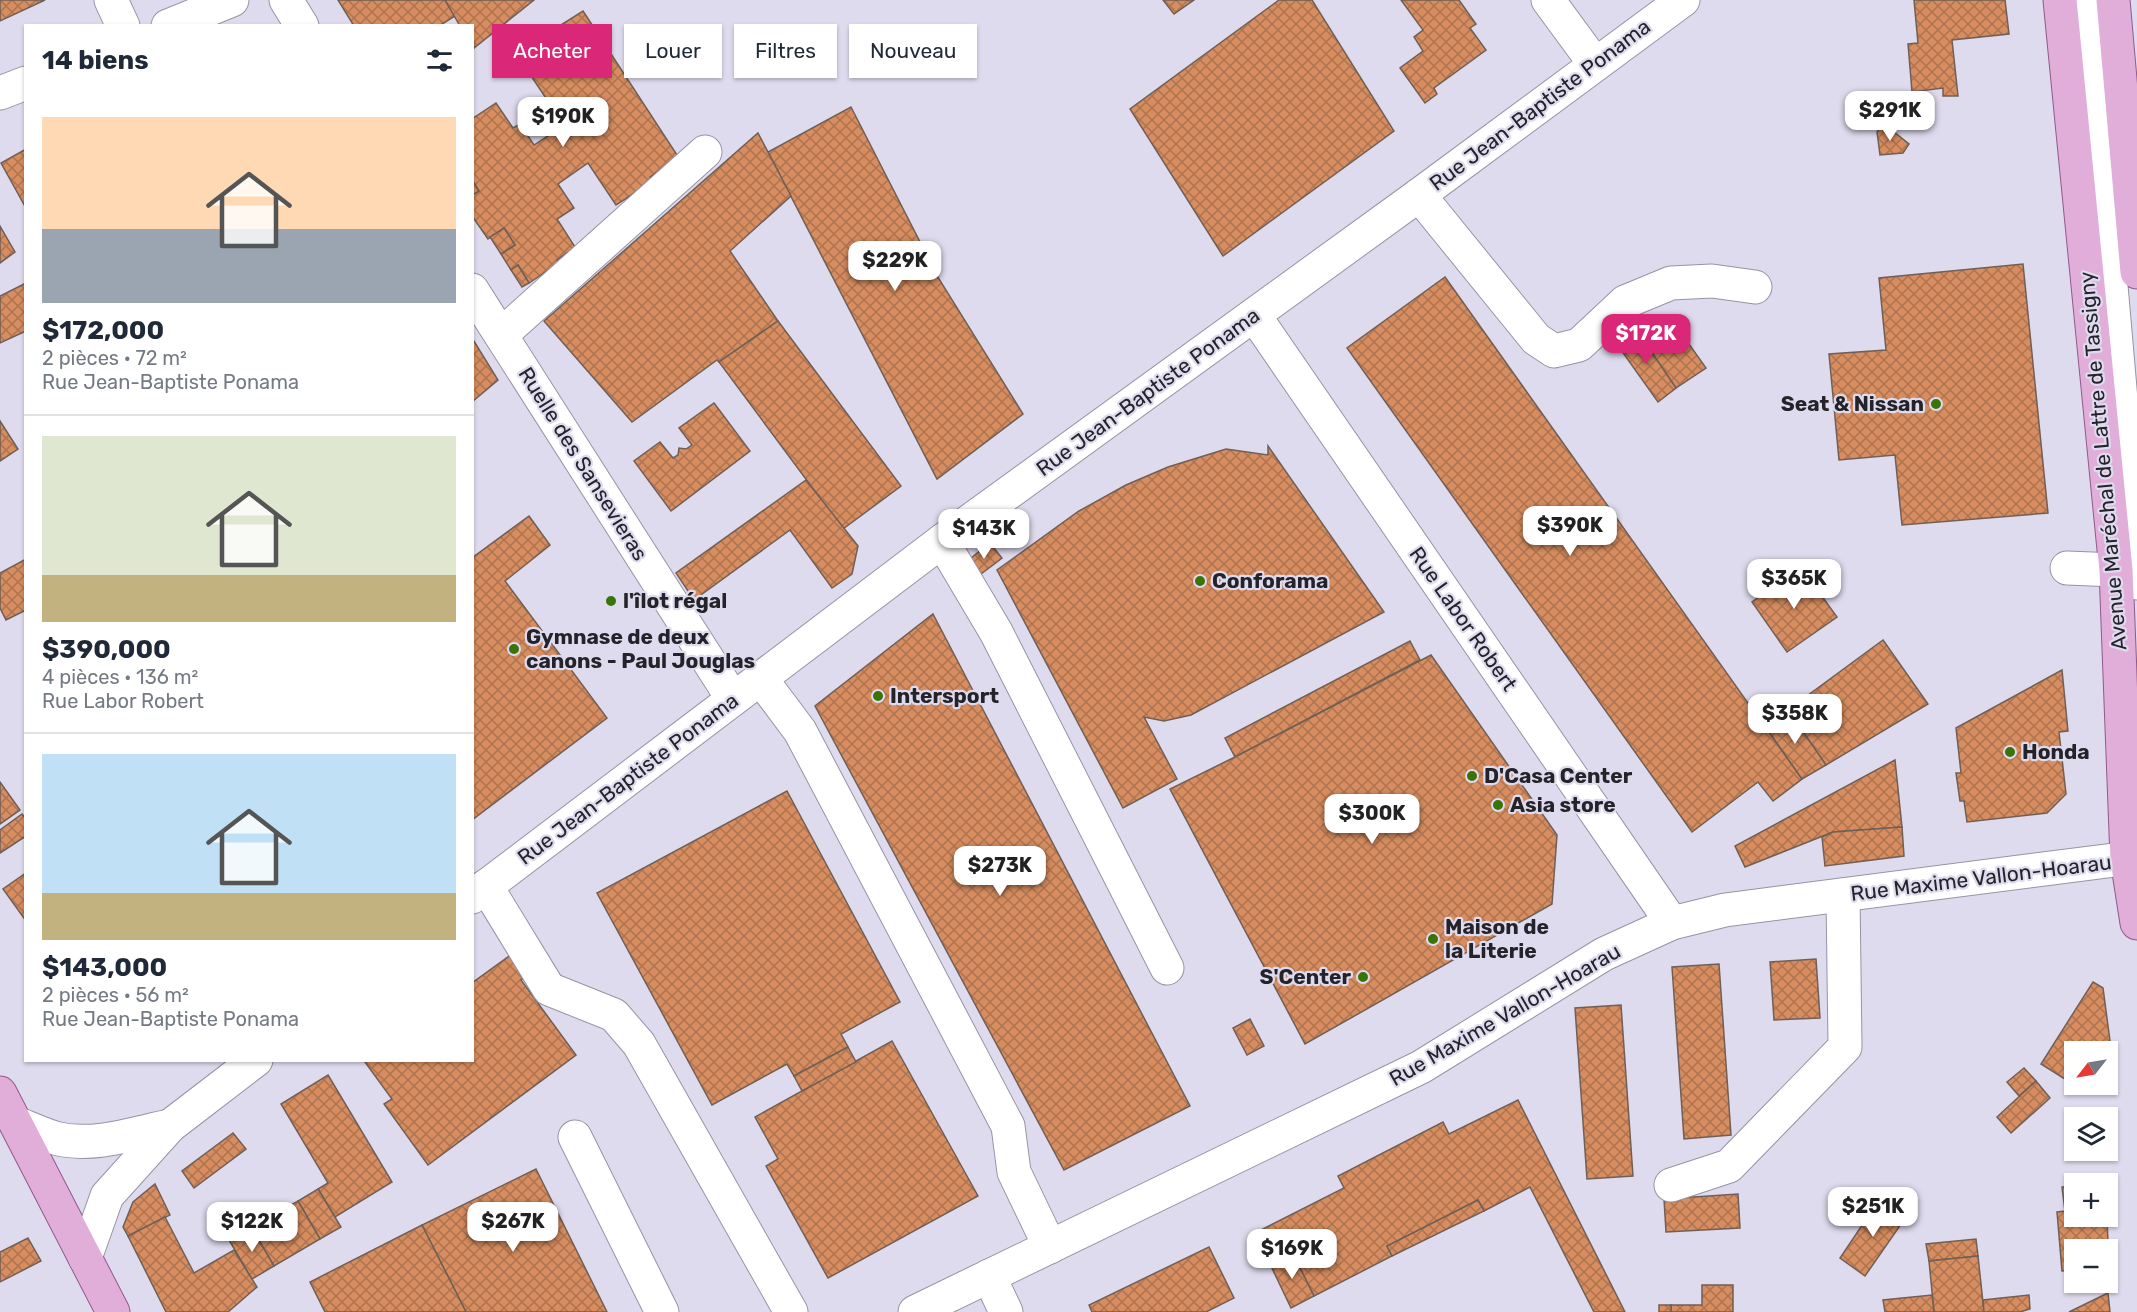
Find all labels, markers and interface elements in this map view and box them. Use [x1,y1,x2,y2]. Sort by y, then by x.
street label: Rue Jean-Baptiste Ponama [1424,13,1655,196]
chip: Acheter [492,24,612,78]
chip: Louer [624,24,722,78]
chip: Filtres [734,24,837,78]
chip: Nouveau [849,24,977,78]
icon: filters [423,44,456,77]
text: 14 biens [42,45,149,76]
pin: $291K [1848,91,1932,142]
pin: $190K [521,97,605,148]
text: $291K [1859,98,1921,122]
text: $190K [532,104,594,128]
icon: home [195,156,303,264]
pin: $229K [853,241,937,292]
text: $229K [862,248,928,272]
street label: Avenue Maréchal de Lattre de Tassigny [2073,270,2132,652]
street label: Rue Jean-Baptiste Ponama [1031,302,1264,481]
pin: $172K [1604,314,1688,365]
text: $172,000 [42,315,164,346]
text: $172K [1615,321,1677,345]
text: 2 pièces · 72 m² [42,346,187,370]
street label: Ruelle des Sansevieras [514,362,653,565]
text: Rue Jean-Baptiste Ponama [42,370,299,394]
place label: Seat & Nissan [1781,391,1924,416]
marker: Seat & Nissan [1929,397,1943,411]
icon: home [195,475,303,583]
pin: $390K [1528,506,1612,557]
pin: $143K [942,509,1026,560]
text: $390K [1537,513,1603,537]
text: $143K [952,516,1016,540]
street label: Rue Labor Robert [1404,542,1522,696]
pin: $365K [1752,559,1836,610]
text: $365K [1761,566,1827,590]
place label: Conforama [1212,568,1328,593]
marker: Conforama [1193,574,1207,588]
place label: l'îlot régal [623,588,727,613]
marker: l'îlot régal [604,594,618,608]
place label: Gymnase de deux canons - Paul Jouglas [526,624,755,673]
text: $390,000 [42,634,171,665]
marker: Gymnase de deux canons - Paul Jouglas [507,642,521,656]
text: 4 pièces · 136 m² [42,665,198,689]
place label: Intersport [890,683,999,708]
street label: Rue Jean-Baptiste Ponama [512,687,743,870]
text: Rue Labor Robert [42,689,204,713]
marker: Intersport [871,689,885,703]
pin: $358K [1753,694,1837,745]
text: $358K [1762,701,1828,725]
place label: Honda [2022,739,2090,764]
marker: Honda [2003,745,2017,759]
place label: D'Casa Center [1484,763,1633,788]
marker: D'Casa Center [1465,769,1479,783]
place label: Asia store [1510,792,1616,817]
icon: home [195,793,303,901]
pin: $300K [1330,794,1414,845]
marker: Asia store [1491,798,1505,812]
text: $300K [1339,801,1406,825]
pin: $273K [958,846,1042,897]
street label: Rue Maxime Vallon-Hoarau [1849,849,2113,906]
text: $273K [968,853,1032,877]
place label: Maison de la Literie [1445,914,1549,963]
marker: Maison de la Literie [1426,932,1440,946]
street label: Rue Maxime Vallon-Hoarau [1385,938,1625,1091]
text: $143,000 [42,952,167,983]
place label: S'Center [1260,964,1351,989]
marker: S'Center [1356,970,1370,984]
text: 2 pièces · 56 m² [42,983,189,1007]
text: Rue Jean-Baptiste Ponama [42,1007,299,1031]
north arrow [2064,1041,2118,1095]
map controls [2064,1041,2118,1293]
button: layers [2064,1107,2118,1161]
button: + [2064,1173,2118,1227]
pin: $251K [1831,1187,1915,1238]
text: $251K [1842,1194,1904,1218]
pin: $122K [210,1202,294,1253]
pin: $267K [471,1202,555,1253]
text: $122K [221,1209,283,1233]
text: $267K [481,1209,545,1233]
pin: $169K [1250,1229,1334,1280]
text: $169K [1261,1236,1323,1260]
button: − [2064,1239,2118,1293]

